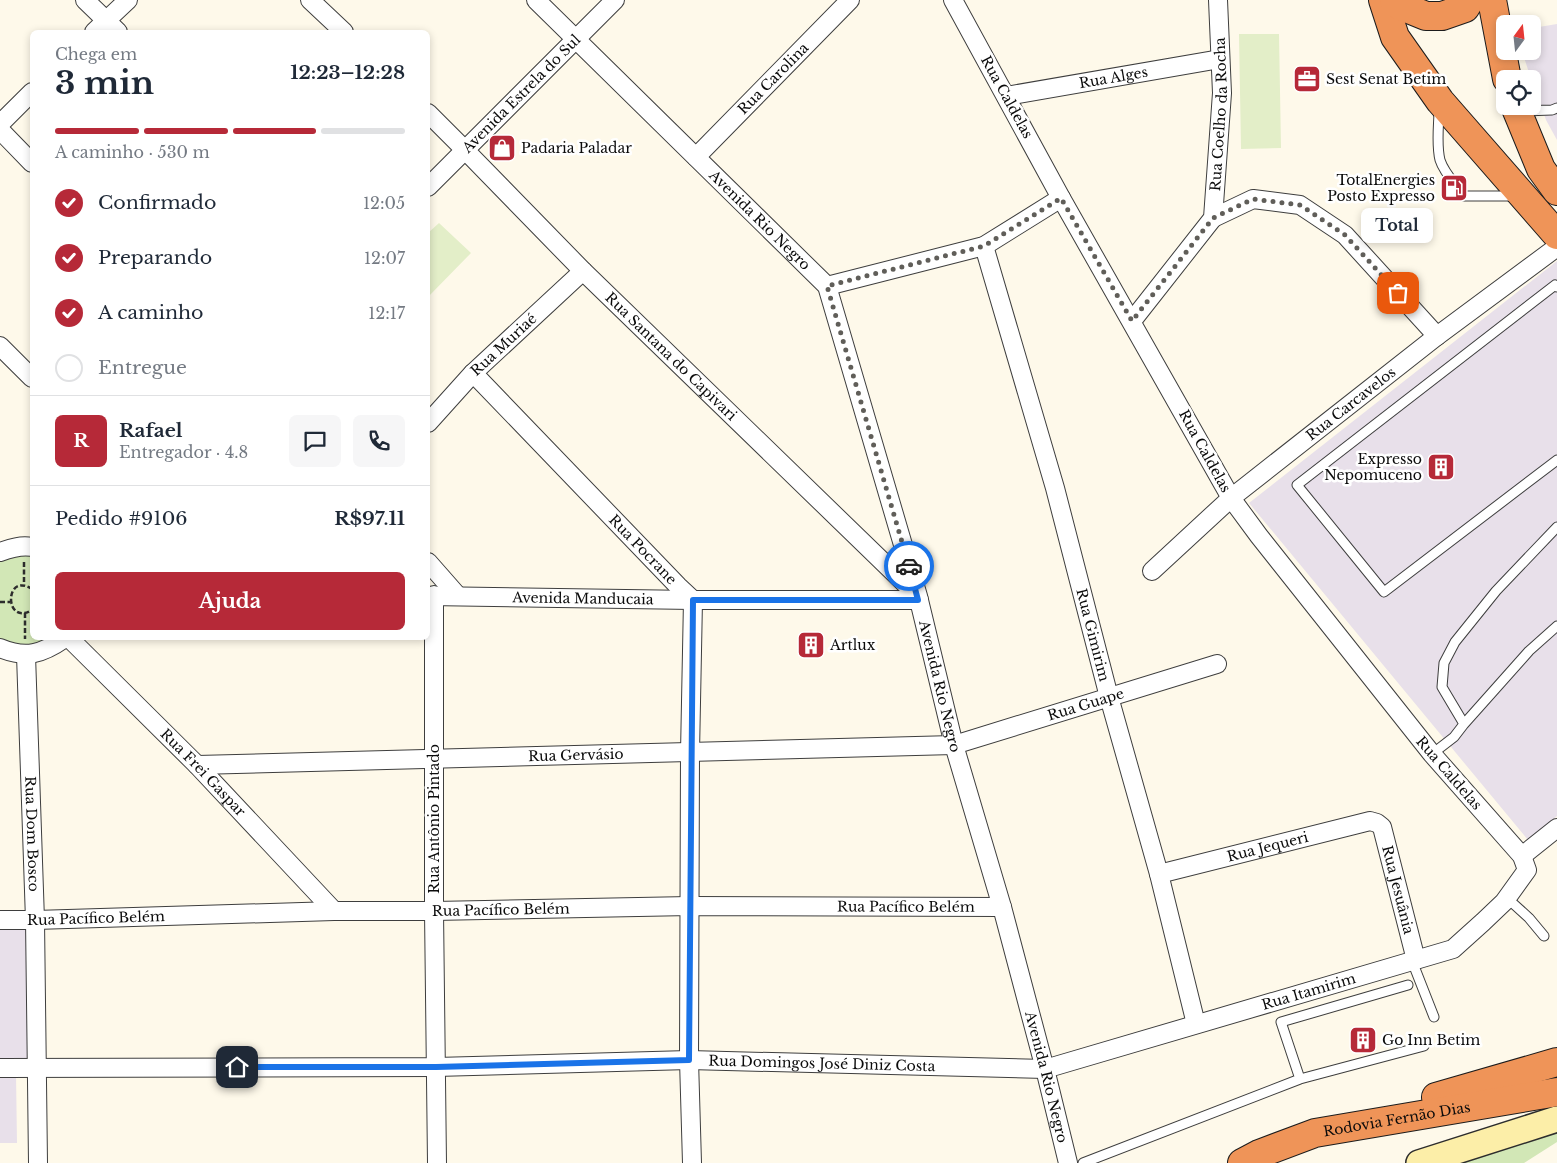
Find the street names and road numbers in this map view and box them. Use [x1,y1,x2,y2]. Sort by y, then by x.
street label: Avenida Estrela do Sul [458,30,585,157]
street label: Rua Coelho da Rocha [1206,37,1231,192]
street label: Rua Carolina [734,39,812,118]
street label: Rua Caldelas [977,53,1037,141]
street label: Rua Alges [1078,63,1149,92]
street label: Avenida Rio Negro [705,166,814,274]
street label: Rua Santana do Capivari [601,289,741,424]
street label: Rua Muriaé [467,310,540,380]
street label: Rua Carcavelos [1302,363,1399,445]
street label: Rua Caldelas [1175,407,1235,495]
street label: Rua Pocrane [605,511,681,588]
street label: Rua Gimirim [1072,587,1114,683]
street label: Avenida Manducaia [511,588,654,608]
street label: Avenida Rio Negro [915,618,965,754]
street label: Rua Guape [1045,684,1126,725]
street label: Rua Frei Gaspar [157,725,250,820]
street label: Rua Caldelas [1412,732,1486,814]
street label: Rua Antônio Pintado [425,744,443,894]
street label: Rua Gervásio [528,745,624,765]
street label: Rua Dom Bosco [21,776,43,892]
street label: Rua Jequeri [1225,828,1310,866]
street label: Rua Jesuânia [1378,843,1418,936]
street label: Rua Pacífico Belém [837,897,975,916]
street label: Rua Pacífico Belém [432,899,570,920]
street label: Rua Pacífico Belém [27,907,165,929]
street label: Rua Itamirim [1260,969,1358,1014]
street label: Avenida Rio Negro [1021,1008,1072,1145]
street label: Rua Domingos José Diniz Costa [708,1051,936,1075]
street label: Rodovia Fernão Dias [1322,1098,1472,1140]

